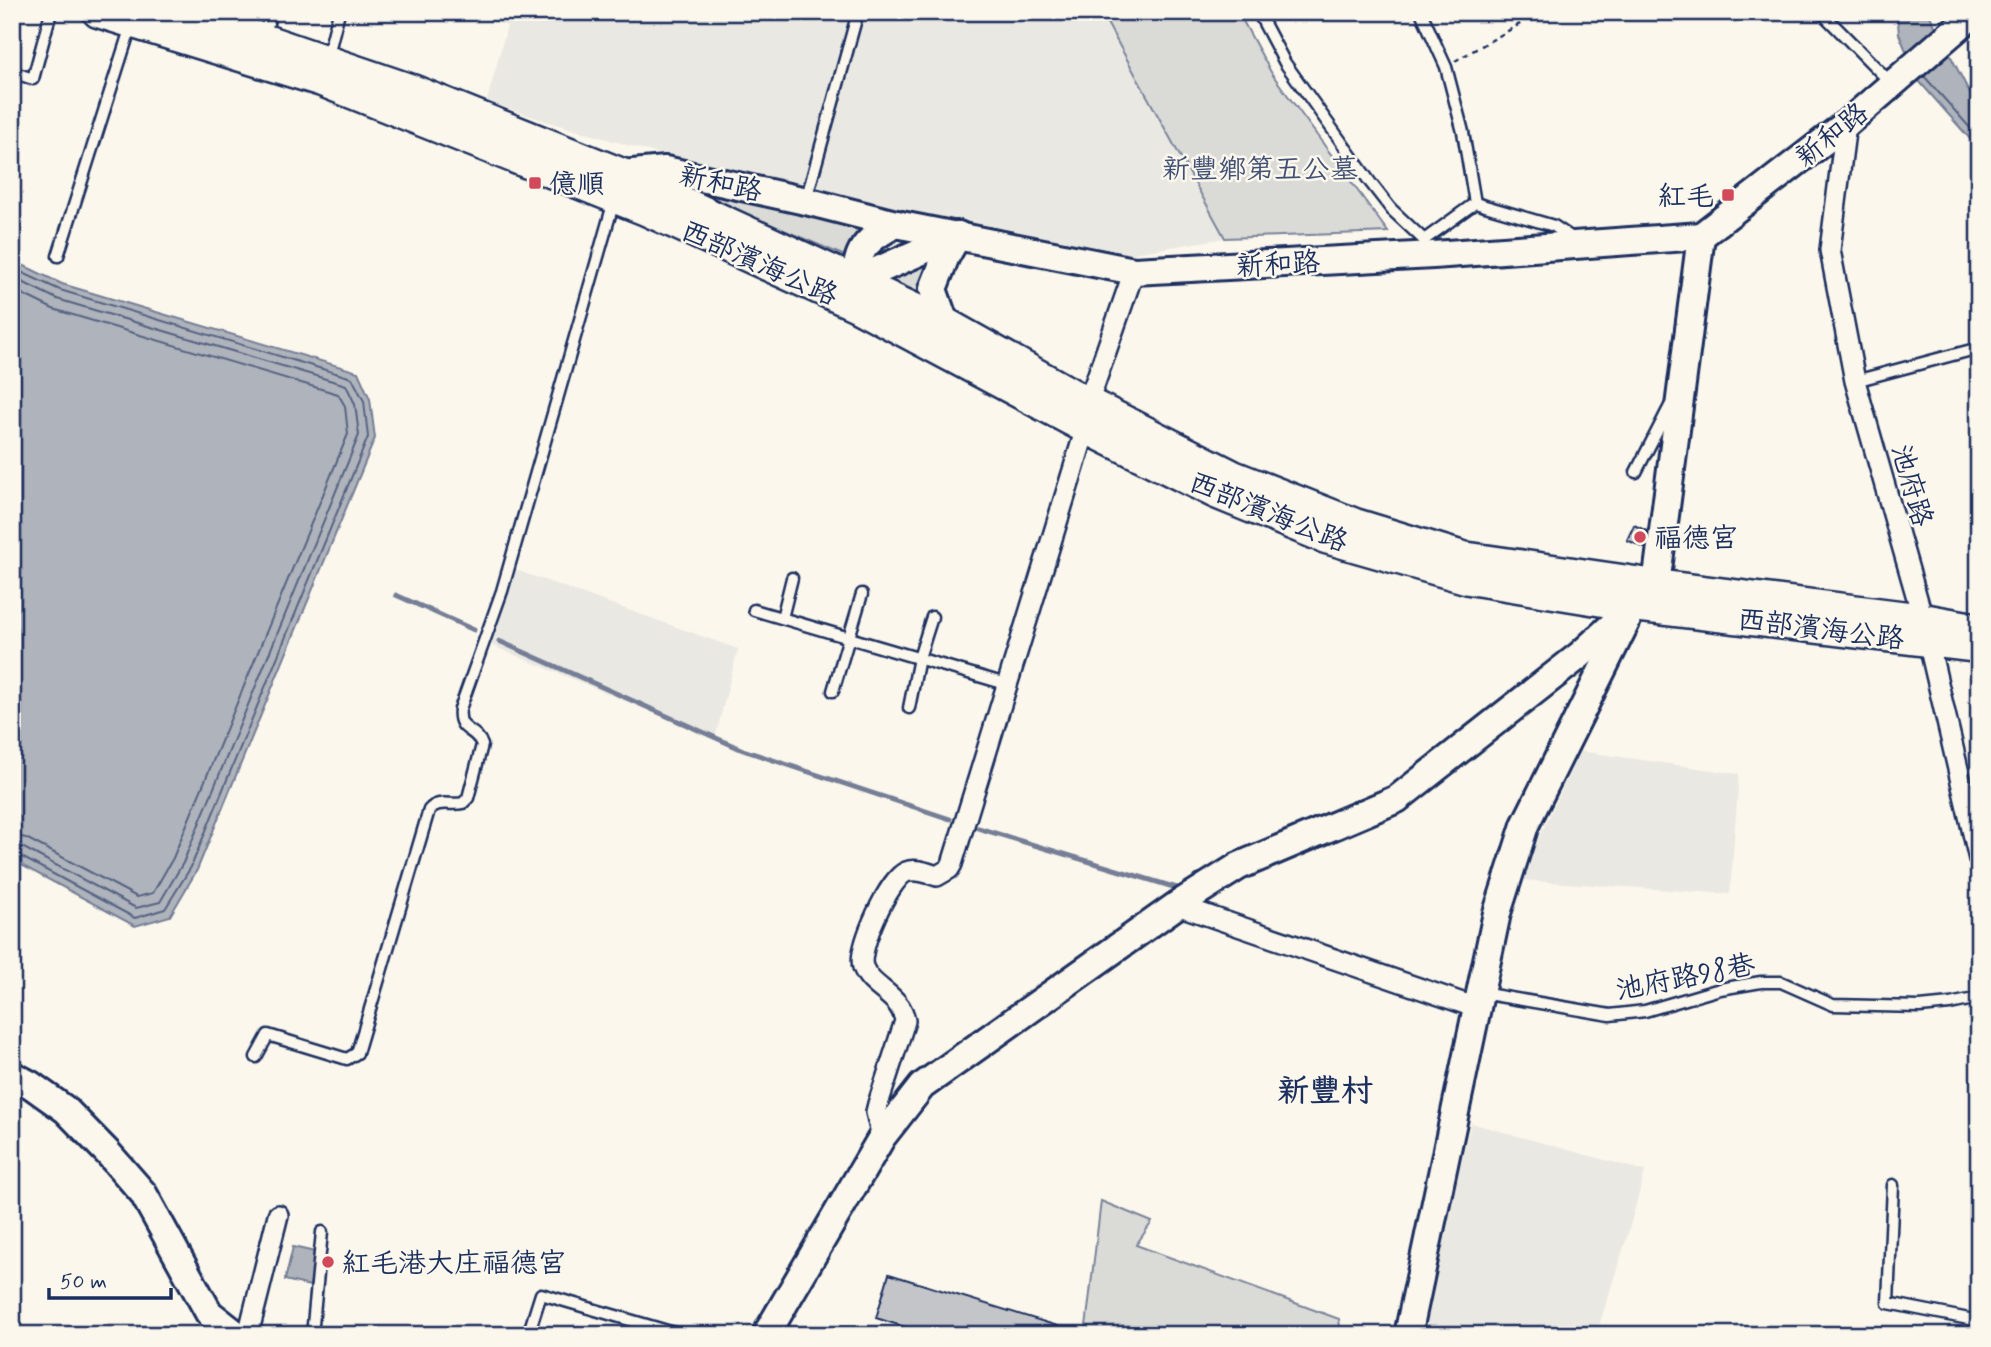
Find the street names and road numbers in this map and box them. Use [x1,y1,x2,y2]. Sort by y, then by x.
street label: 新和路 [1788,95,1877,177]
street label: 新和路 [676,158,765,211]
street label: 西部濱海公路 [675,213,843,315]
street label: 新和路 [1235,245,1321,286]
street label: 池府路 [1881,440,1940,531]
street label: 西部濱海公路 [1183,465,1353,562]
street label: 西部濱海公路 [1735,602,1906,659]
street label: 池府路98巷 [1613,947,1759,1010]

